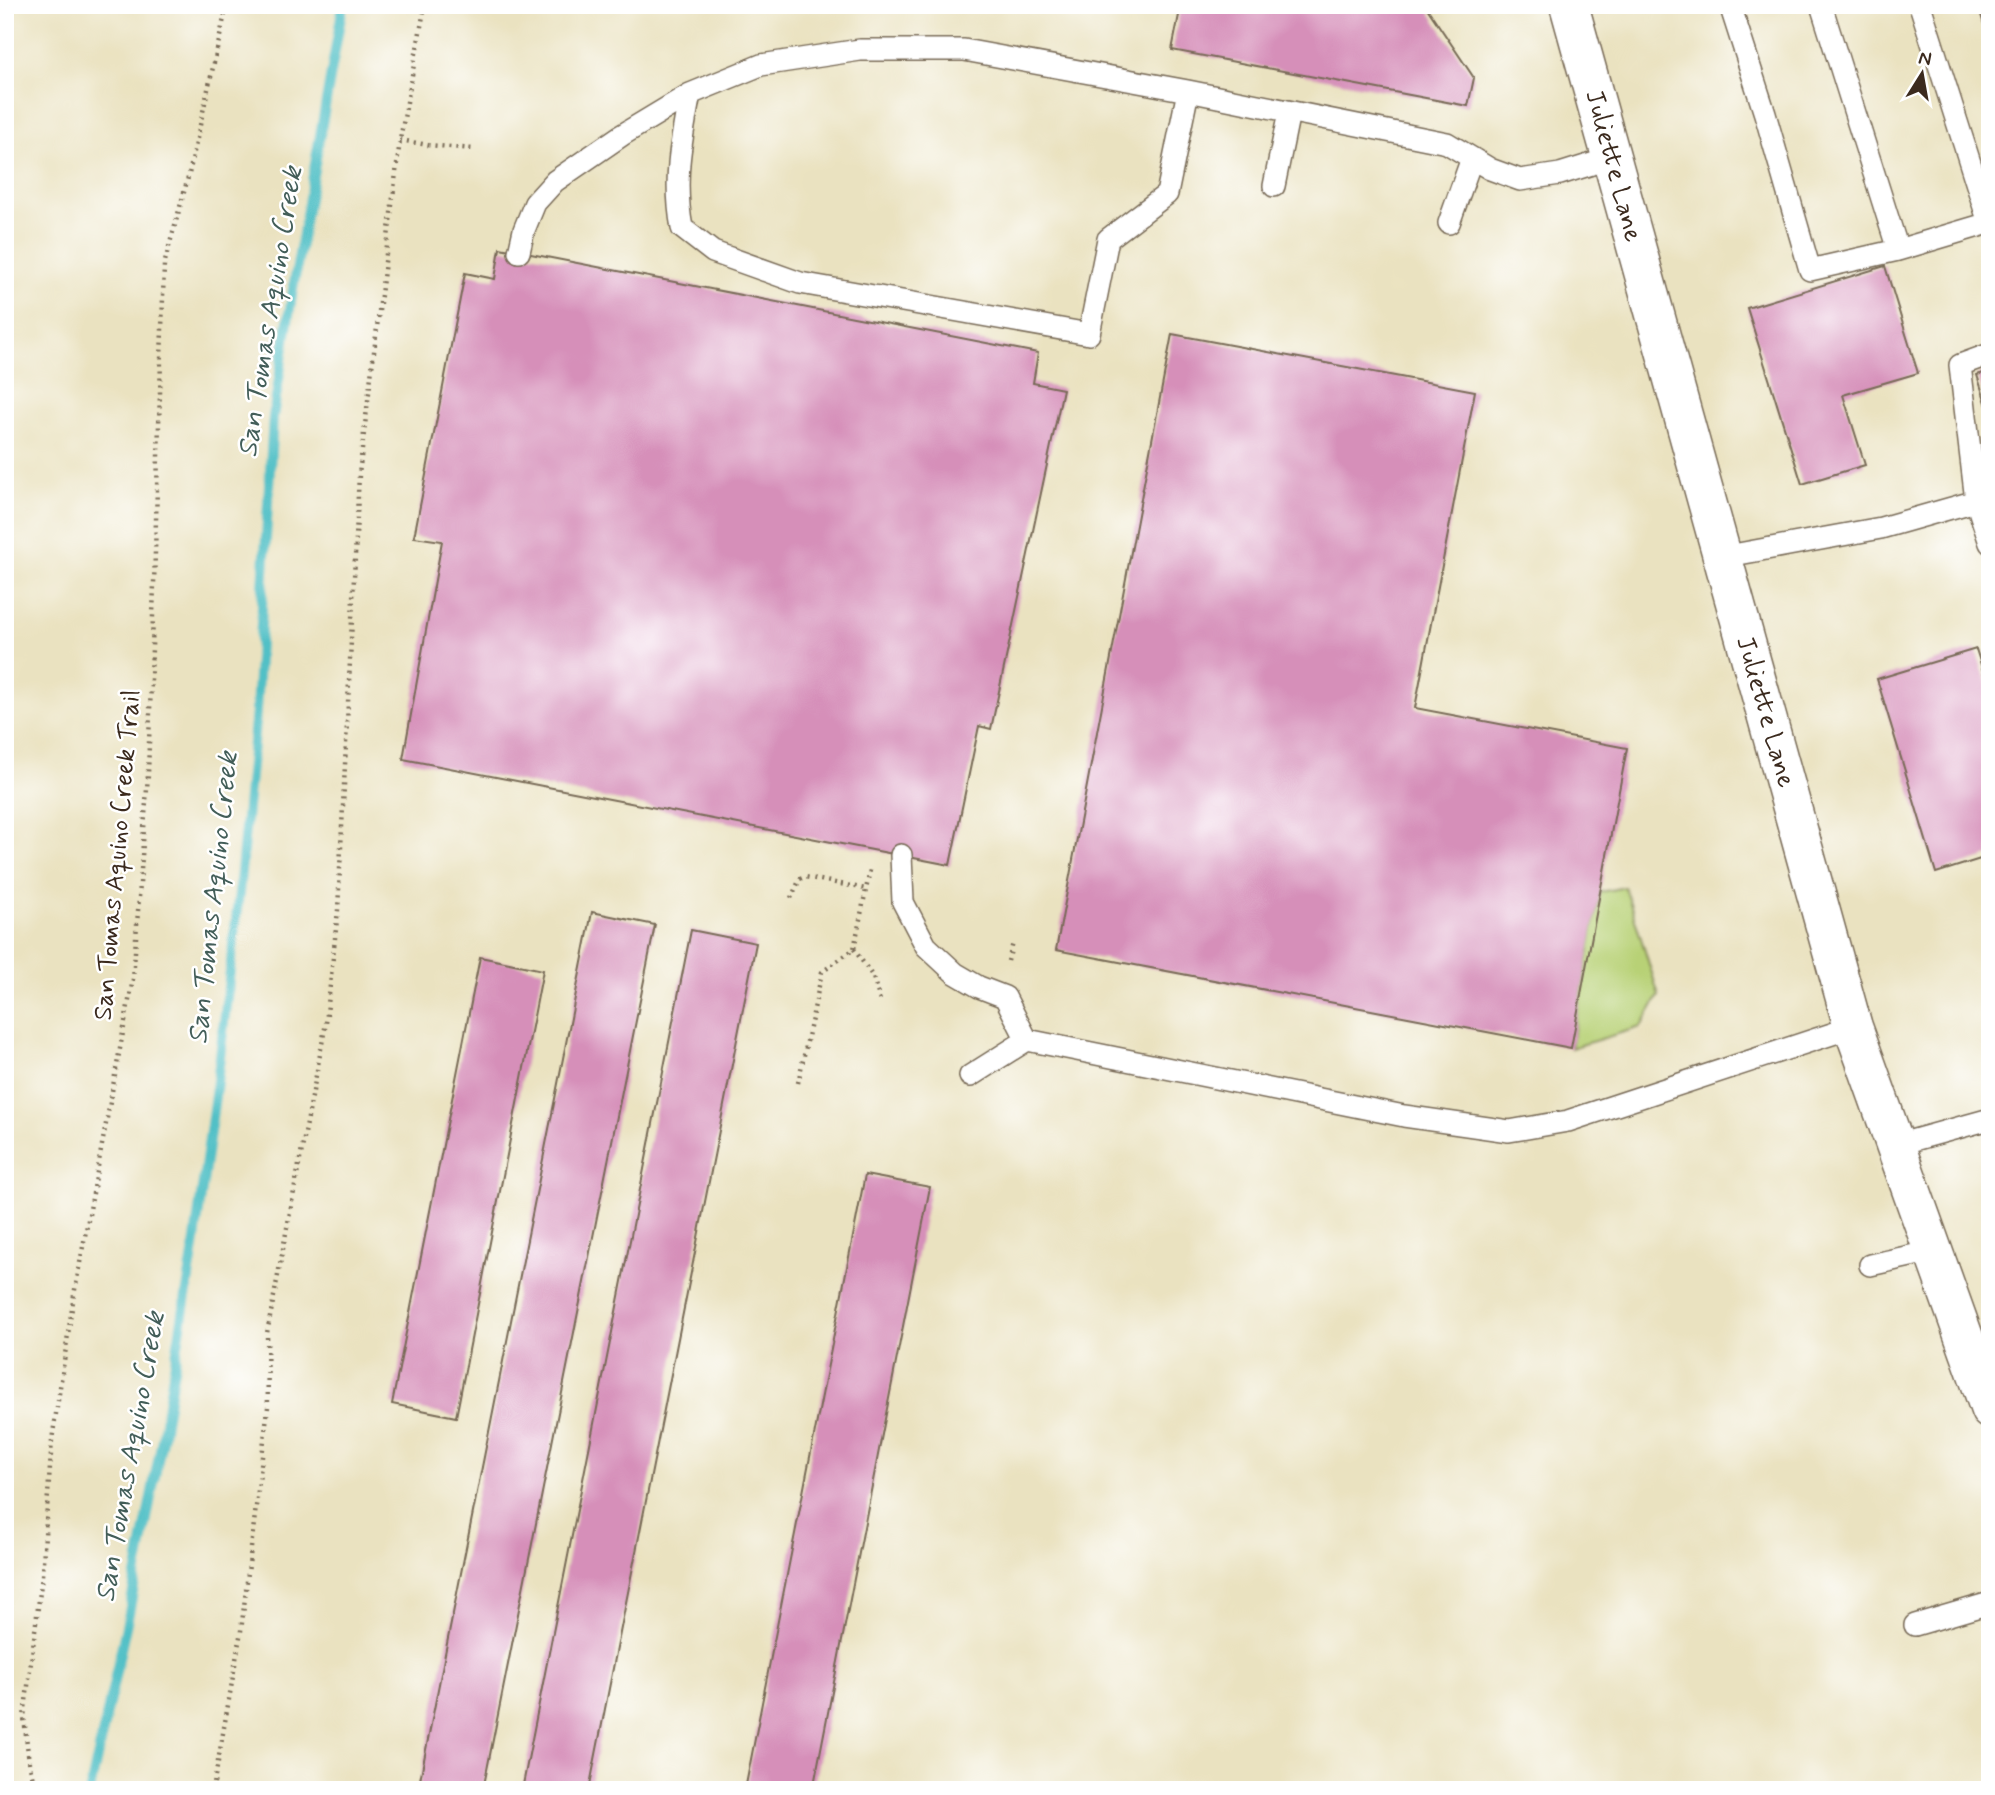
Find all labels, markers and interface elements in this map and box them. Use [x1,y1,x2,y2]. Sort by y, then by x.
north arrow [1886,38,1956,108]
text: N [1916,45,1934,72]
street label: Juliette Lane [1576,86,1650,246]
water label: San Tomas Aquino Creek [230,162,313,460]
street label: Juliette Lane [1727,632,1803,792]
street label: San Tomas Aquino Creek Trail [87,688,149,1022]
water label: San Tomas Aquino Creek [180,748,248,1046]
water label: San Tomas Aquino Creek [87,1307,175,1605]

